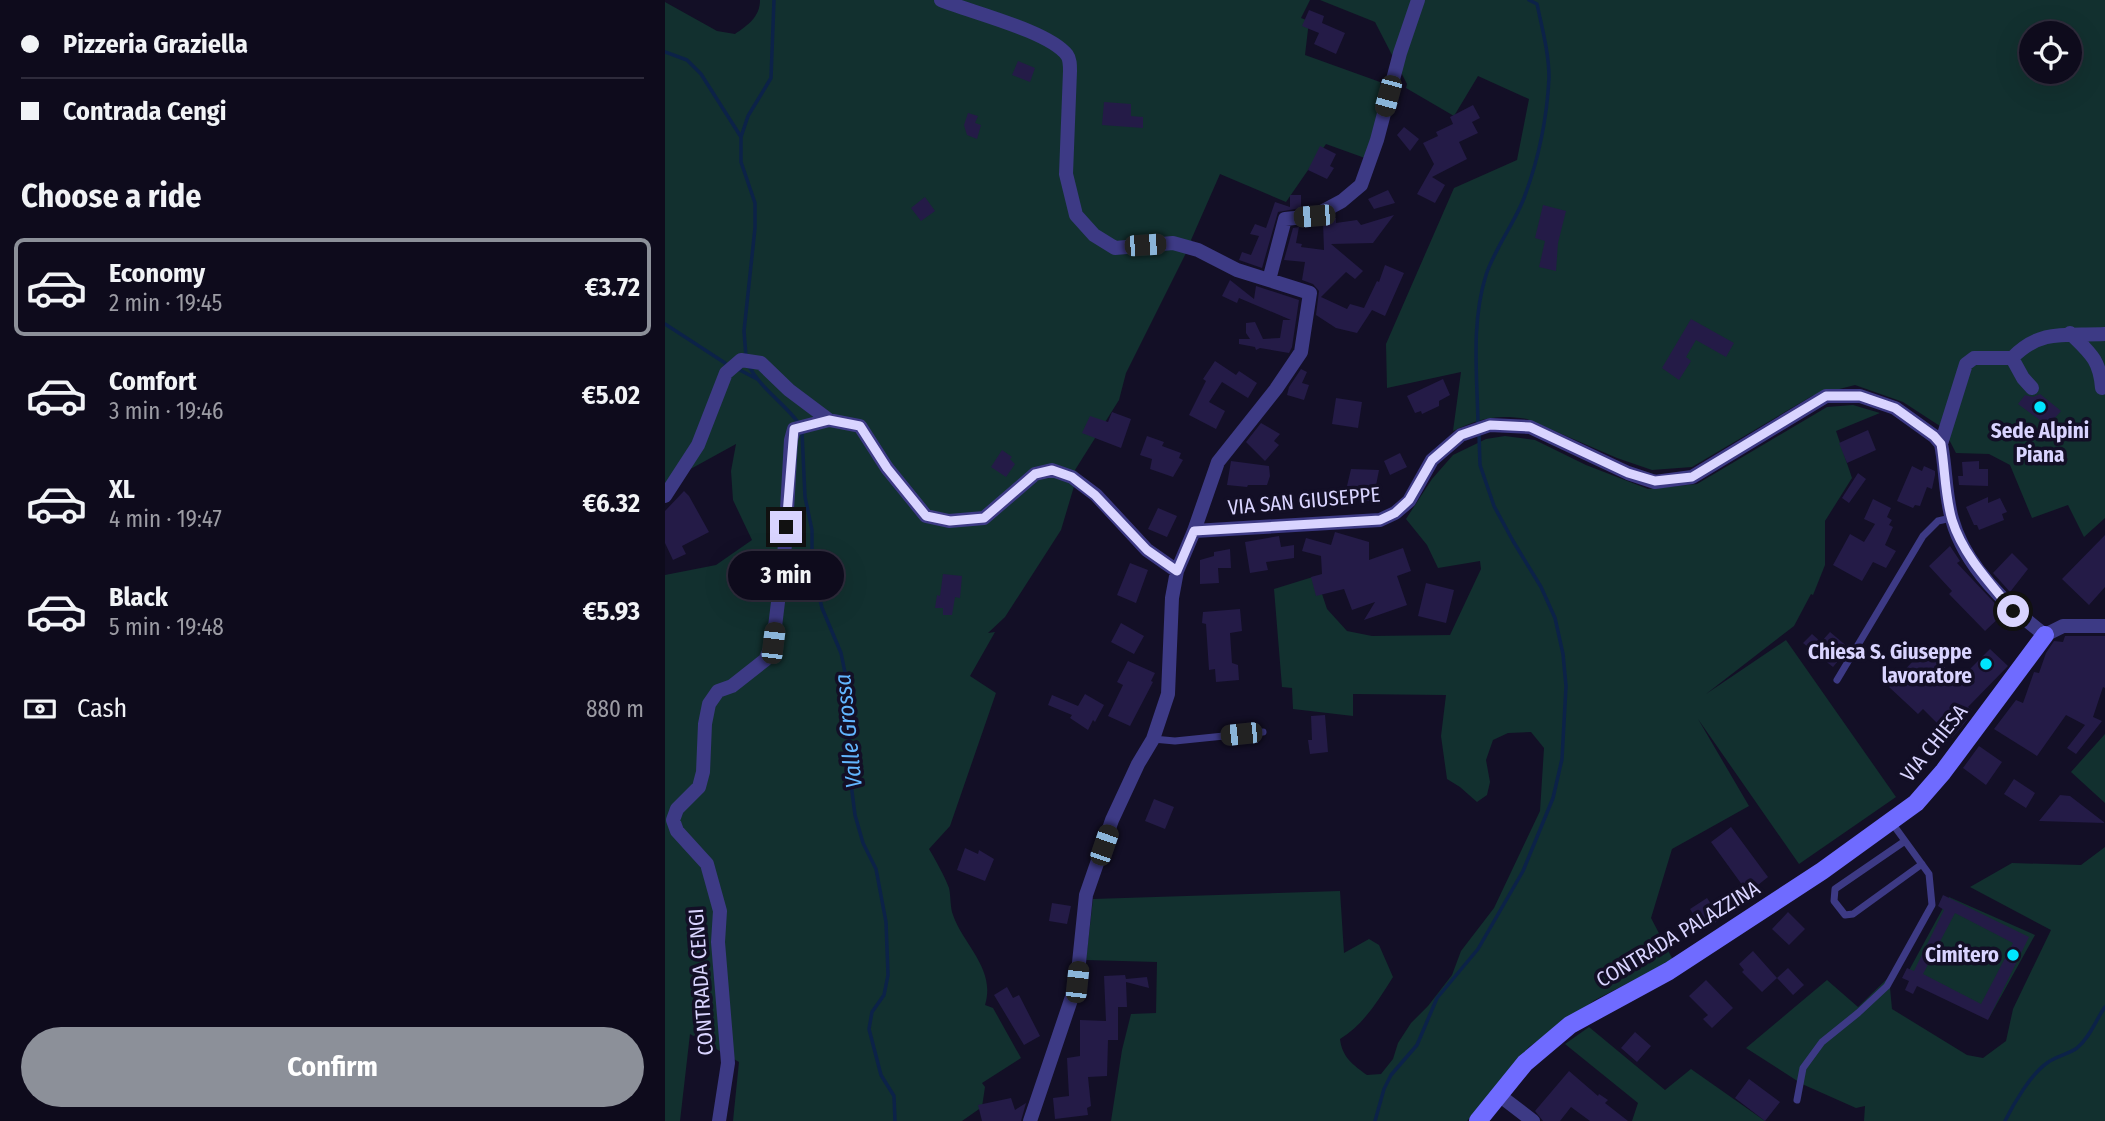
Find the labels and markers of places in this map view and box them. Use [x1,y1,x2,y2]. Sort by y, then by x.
marker: Sede Alpini Piana [2032,399,2048,415]
place label: Sede Alpini Piana [1991,418,2089,468]
place label: Chiesa S. Giuseppe lavoratore [1808,639,1972,689]
marker: Chiesa S. Giuseppe lavoratore [1978,656,1994,672]
place label: Cimitero [1925,942,1999,968]
marker: Cimitero [2005,947,2021,963]

